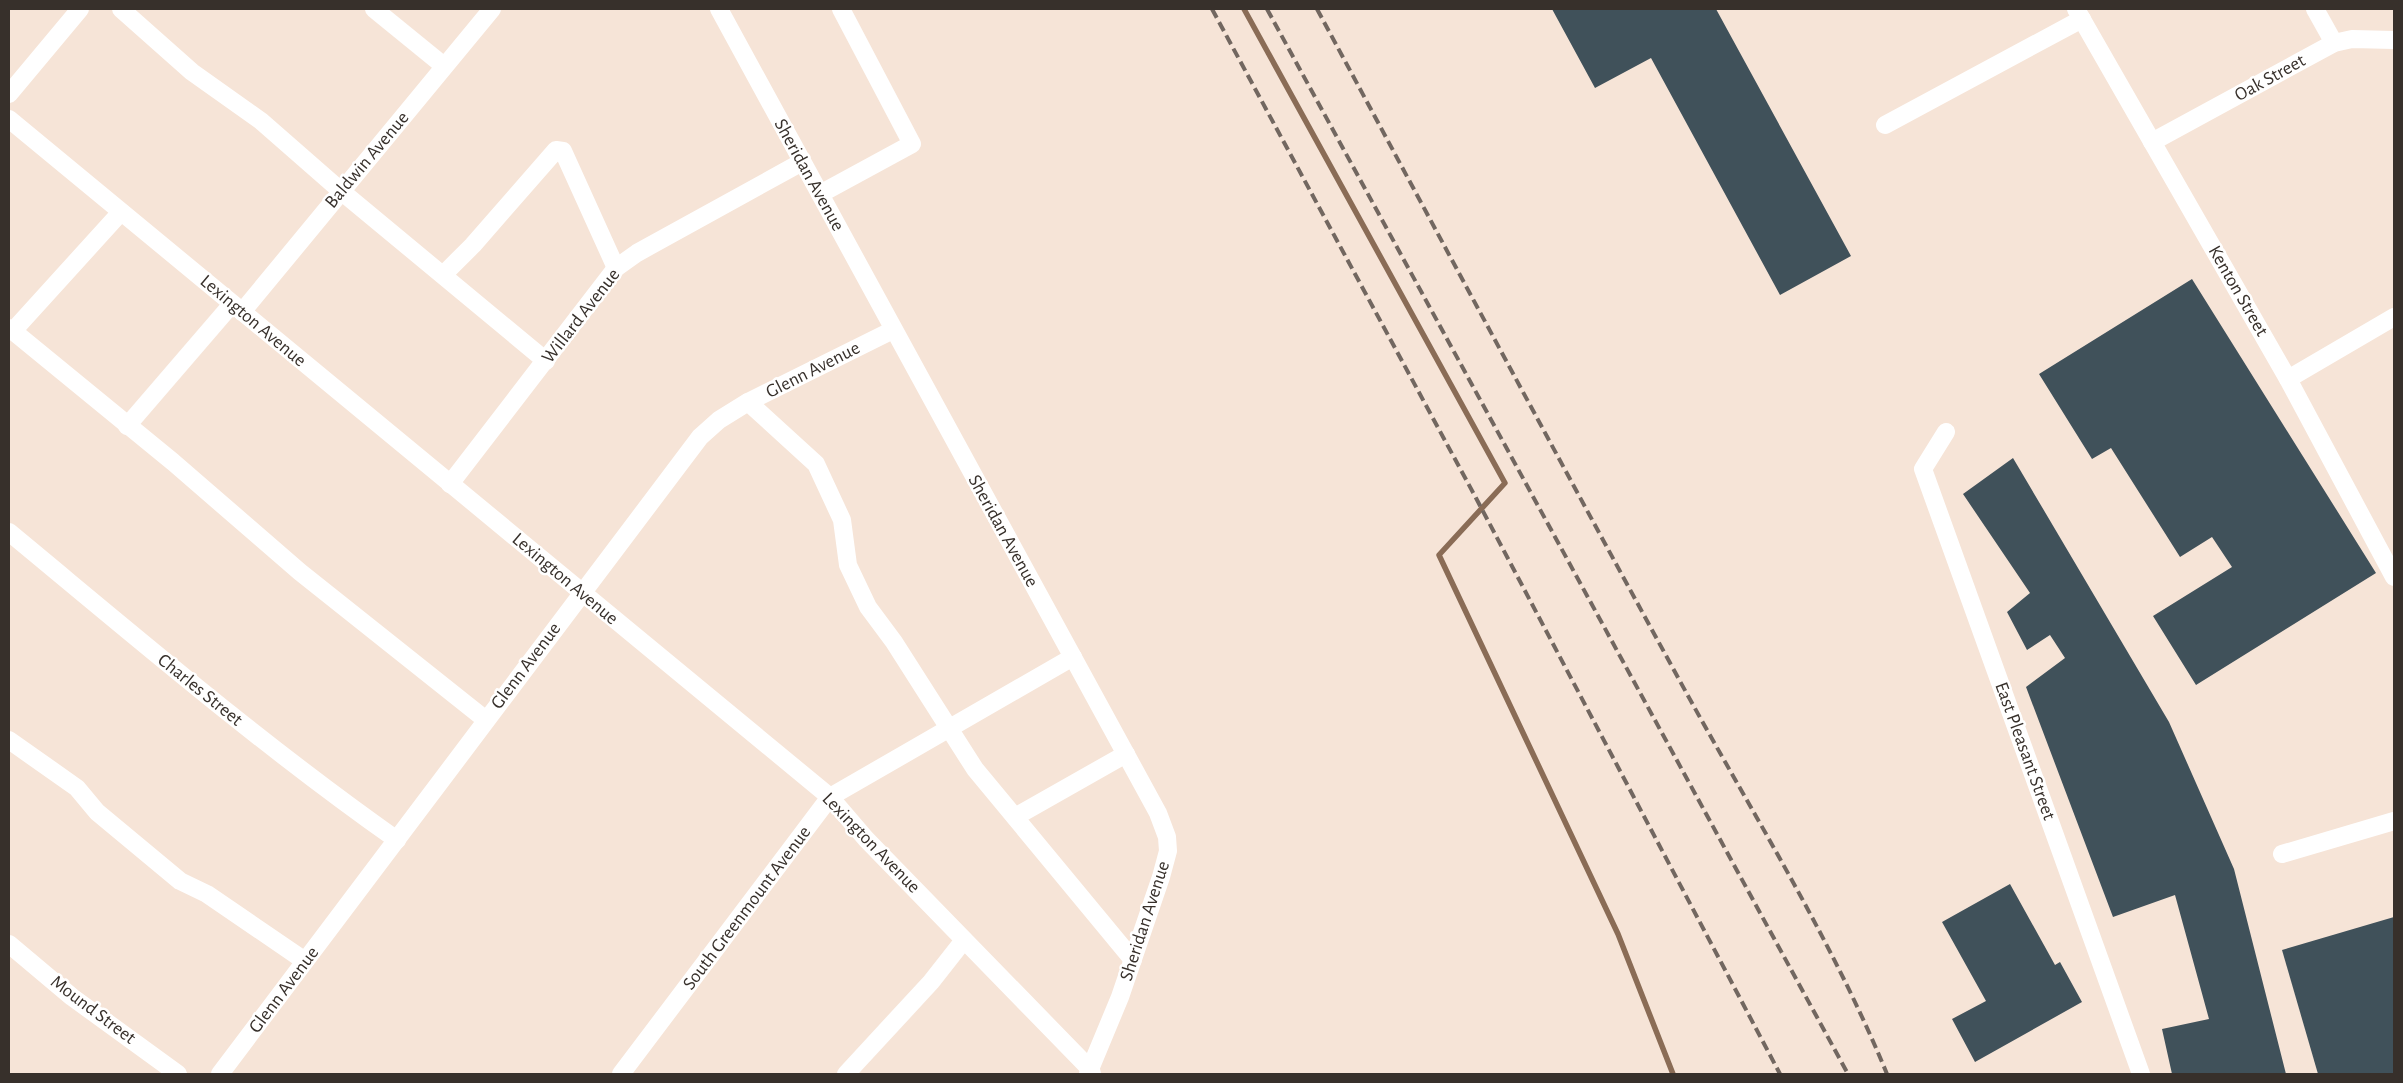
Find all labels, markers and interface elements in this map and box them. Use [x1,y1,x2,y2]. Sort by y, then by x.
street label: Oak Street [2232,51,2308,105]
street label: Baldwin Avenue [321,108,413,212]
street label: Sheridan Avenue [770,116,848,234]
street label: Kenton Street [2204,242,2272,340]
street label: Willard Avenue [538,265,624,367]
street label: Lexington Avenue [196,271,310,371]
street label: Glenn Avenue [763,338,863,402]
street label: Sheridan Avenue [964,472,1042,590]
street label: Lexington Avenue [508,529,622,629]
street label: Glenn Avenue [488,619,564,713]
street label: Charles Street [154,650,246,730]
street label: East Pleasant Street [1991,680,2059,822]
street label: Lexington Avenue [818,789,924,897]
street label: South Greenmount Avenue [679,823,815,993]
street label: Sheridan Avenue [1117,859,1173,983]
street label: Glenn Avenue [246,943,322,1037]
street label: Mound Street [47,972,139,1048]

